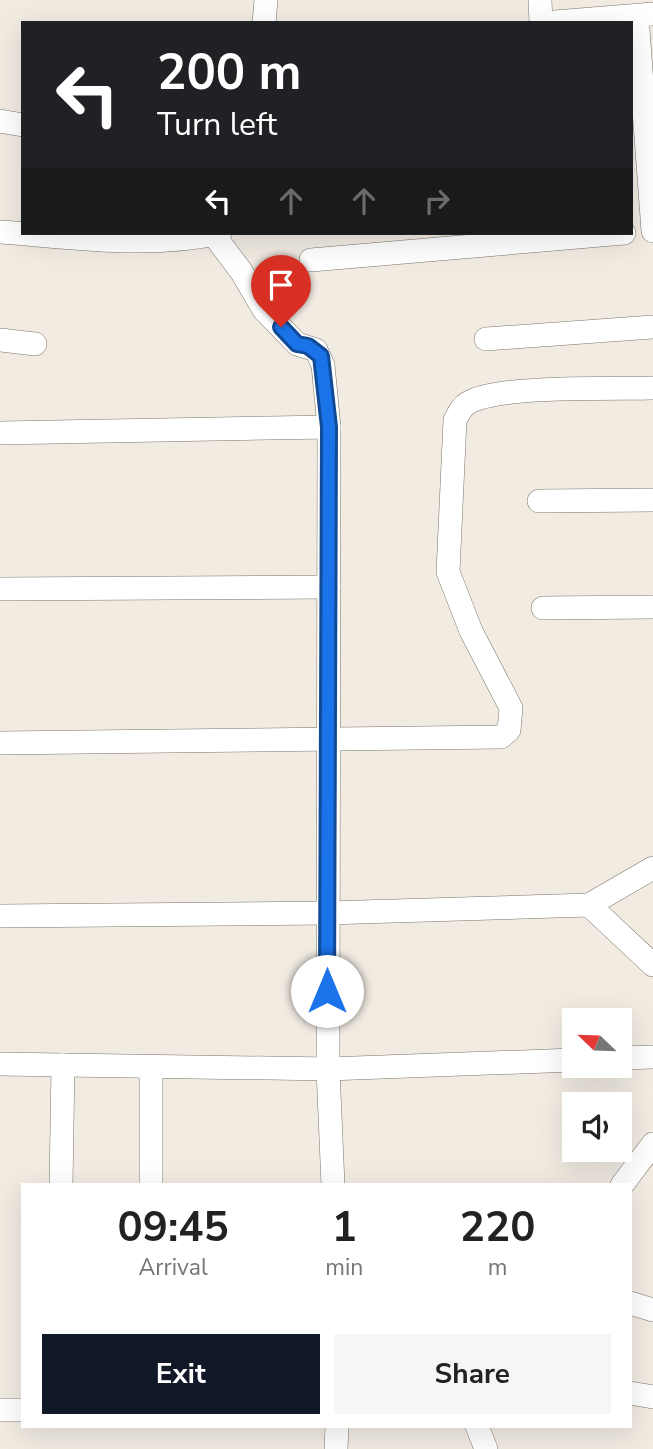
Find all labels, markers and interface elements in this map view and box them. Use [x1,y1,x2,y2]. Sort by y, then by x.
text: 200 m [157,39,301,106]
icon: left [42,49,133,140]
text: Turn left [157,103,277,146]
icon: left [199,182,237,220]
icon: ahead [272,182,310,220]
icon: ahead [345,182,383,220]
icon: right [418,182,456,220]
pin [251,255,311,327]
icon: arrive [262,266,300,304]
position arrow [290,954,364,1028]
north arrow [562,1008,632,1078]
map controls [562,1008,632,1162]
button: sound [562,1092,632,1162]
text: 09:45 [118,1199,229,1256]
text: 1 [332,1199,357,1256]
text: 220 [460,1199,535,1256]
text: Arrival [139,1252,208,1283]
text: min [325,1252,363,1283]
text: m [488,1252,508,1283]
button: Exit [42,1334,320,1414]
button: Share [334,1334,611,1414]

